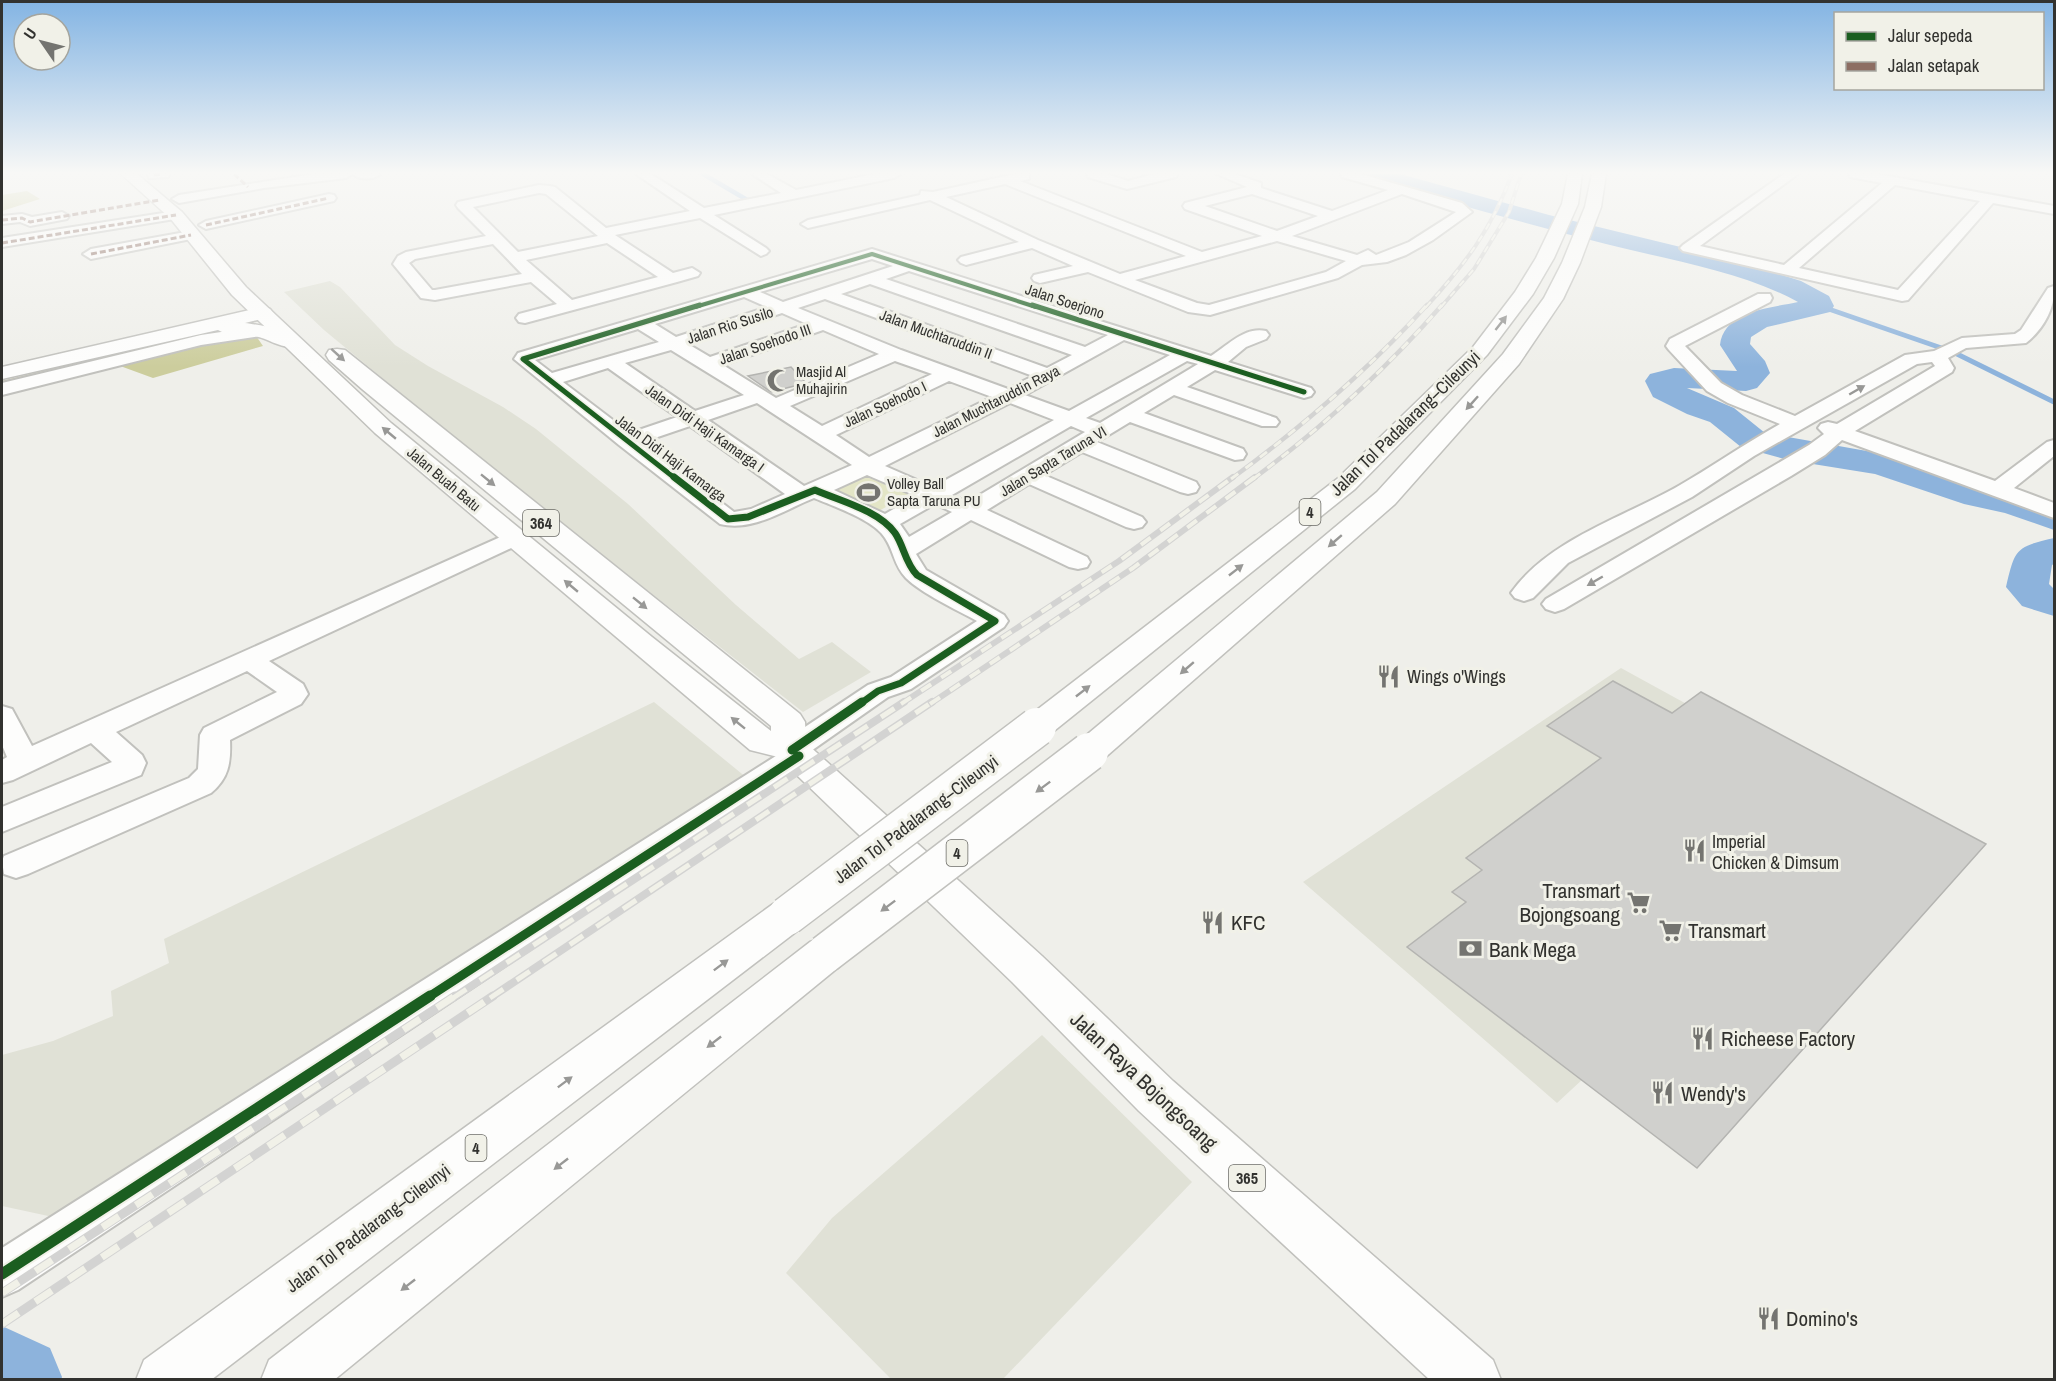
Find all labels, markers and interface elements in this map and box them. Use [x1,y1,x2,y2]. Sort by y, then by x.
north arrow [12,12,72,72]
legend [1834,12,2044,90]
text: U [18,23,41,44]
text: Jalur sepeda [1888,23,1973,48]
text: Jalan setapak [1888,53,1980,78]
street label: Jalan Soerjono [1023,278,1107,324]
street label: Jalan Rio Susilo [684,301,776,349]
street label: Jalan Muchtaruddin II [877,304,995,364]
one-way arrow [1495,316,1507,332]
street label: Jalan Soehodo III [716,318,814,370]
street label: Jalan Tol Padalarang–Cileunyi [1324,345,1486,501]
one-way arrow [330,348,345,361]
street label: Jalan Muchtaruddin Raya [929,360,1063,442]
place label: Masjid Al Muhajirin [796,361,847,399]
mosque icon: Masjid Al Muhajirin [765,367,791,393]
street label: Jalan Soehodo I [840,376,930,432]
street label: Jalan Didi Haji Kamarga I [642,380,768,476]
one-way arrow [1849,385,1866,395]
one-way arrow [1465,395,1479,410]
street label: Jalan Didi Haji Kamarga [612,410,730,506]
street label: Jalan Sapta Taruna VI [996,421,1110,501]
one-way arrow [382,427,397,440]
street label: Jalan Buah Batu [403,442,485,516]
one-way arrow [480,473,496,486]
place label: Volley Ball Sapta Taruna PU [887,473,981,511]
sports icon: Volley Ball Sapta Taruna PU [856,479,882,505]
road number: 4 [1300,499,1320,525]
road number: 364 [523,510,559,536]
one-way arrow [1327,535,1343,548]
one-way arrow [1229,565,1244,577]
one-way arrow [1586,576,1603,586]
one-way arrow [563,579,579,592]
one-way arrow [632,596,647,608]
one-way arrow [1180,661,1195,674]
restaurant icon: Wings o'Wings [1376,663,1402,689]
place label: Wings o'Wings [1407,664,1506,689]
one-way arrow [1076,686,1091,698]
one-way arrow [730,716,746,729]
street label: Jalan Tol Padalarang–Cileunyi [829,749,1003,889]
one-way arrow [1035,781,1050,793]
place label: Imperial Chicken & Dimsum [1712,829,1839,875]
restaurant icon: Imperial Chicken & Dimsum [1681,838,1707,864]
road number: 4 [946,840,968,866]
place label: Transmart Bojongsoang [1519,876,1620,929]
supermarket icon: Transmart Bojongsoang [1625,889,1651,915]
one-way arrow [880,899,895,911]
place label: KFC [1231,908,1265,937]
restaurant icon: KFC [1200,909,1226,935]
place label: Transmart [1688,916,1766,945]
supermarket icon: Transmart [1657,917,1683,943]
place label: Bank Mega [1489,935,1577,964]
bank icon: Bank Mega [1458,936,1484,962]
one-way arrow [713,959,729,971]
street label: Jalan Raya Bojongsoang [1064,1005,1224,1157]
place label: Richeese Factory [1721,1024,1855,1053]
restaurant icon: Richeese Factory [1690,1025,1716,1051]
one-way arrow [706,1036,721,1048]
one-way arrow [557,1075,573,1088]
place label: Wendy's [1681,1079,1746,1108]
restaurant icon: Wendy's [1650,1080,1676,1106]
road number: 4 [466,1135,486,1161]
one-way arrow [553,1157,569,1170]
street label: Jalan Tol Padalarang–Cileunyi [281,1158,455,1298]
road number: 365 [1229,1165,1265,1191]
one-way arrow [400,1278,416,1291]
place label: Domino's [1786,1304,1858,1333]
restaurant icon: Domino's [1755,1305,1781,1331]

